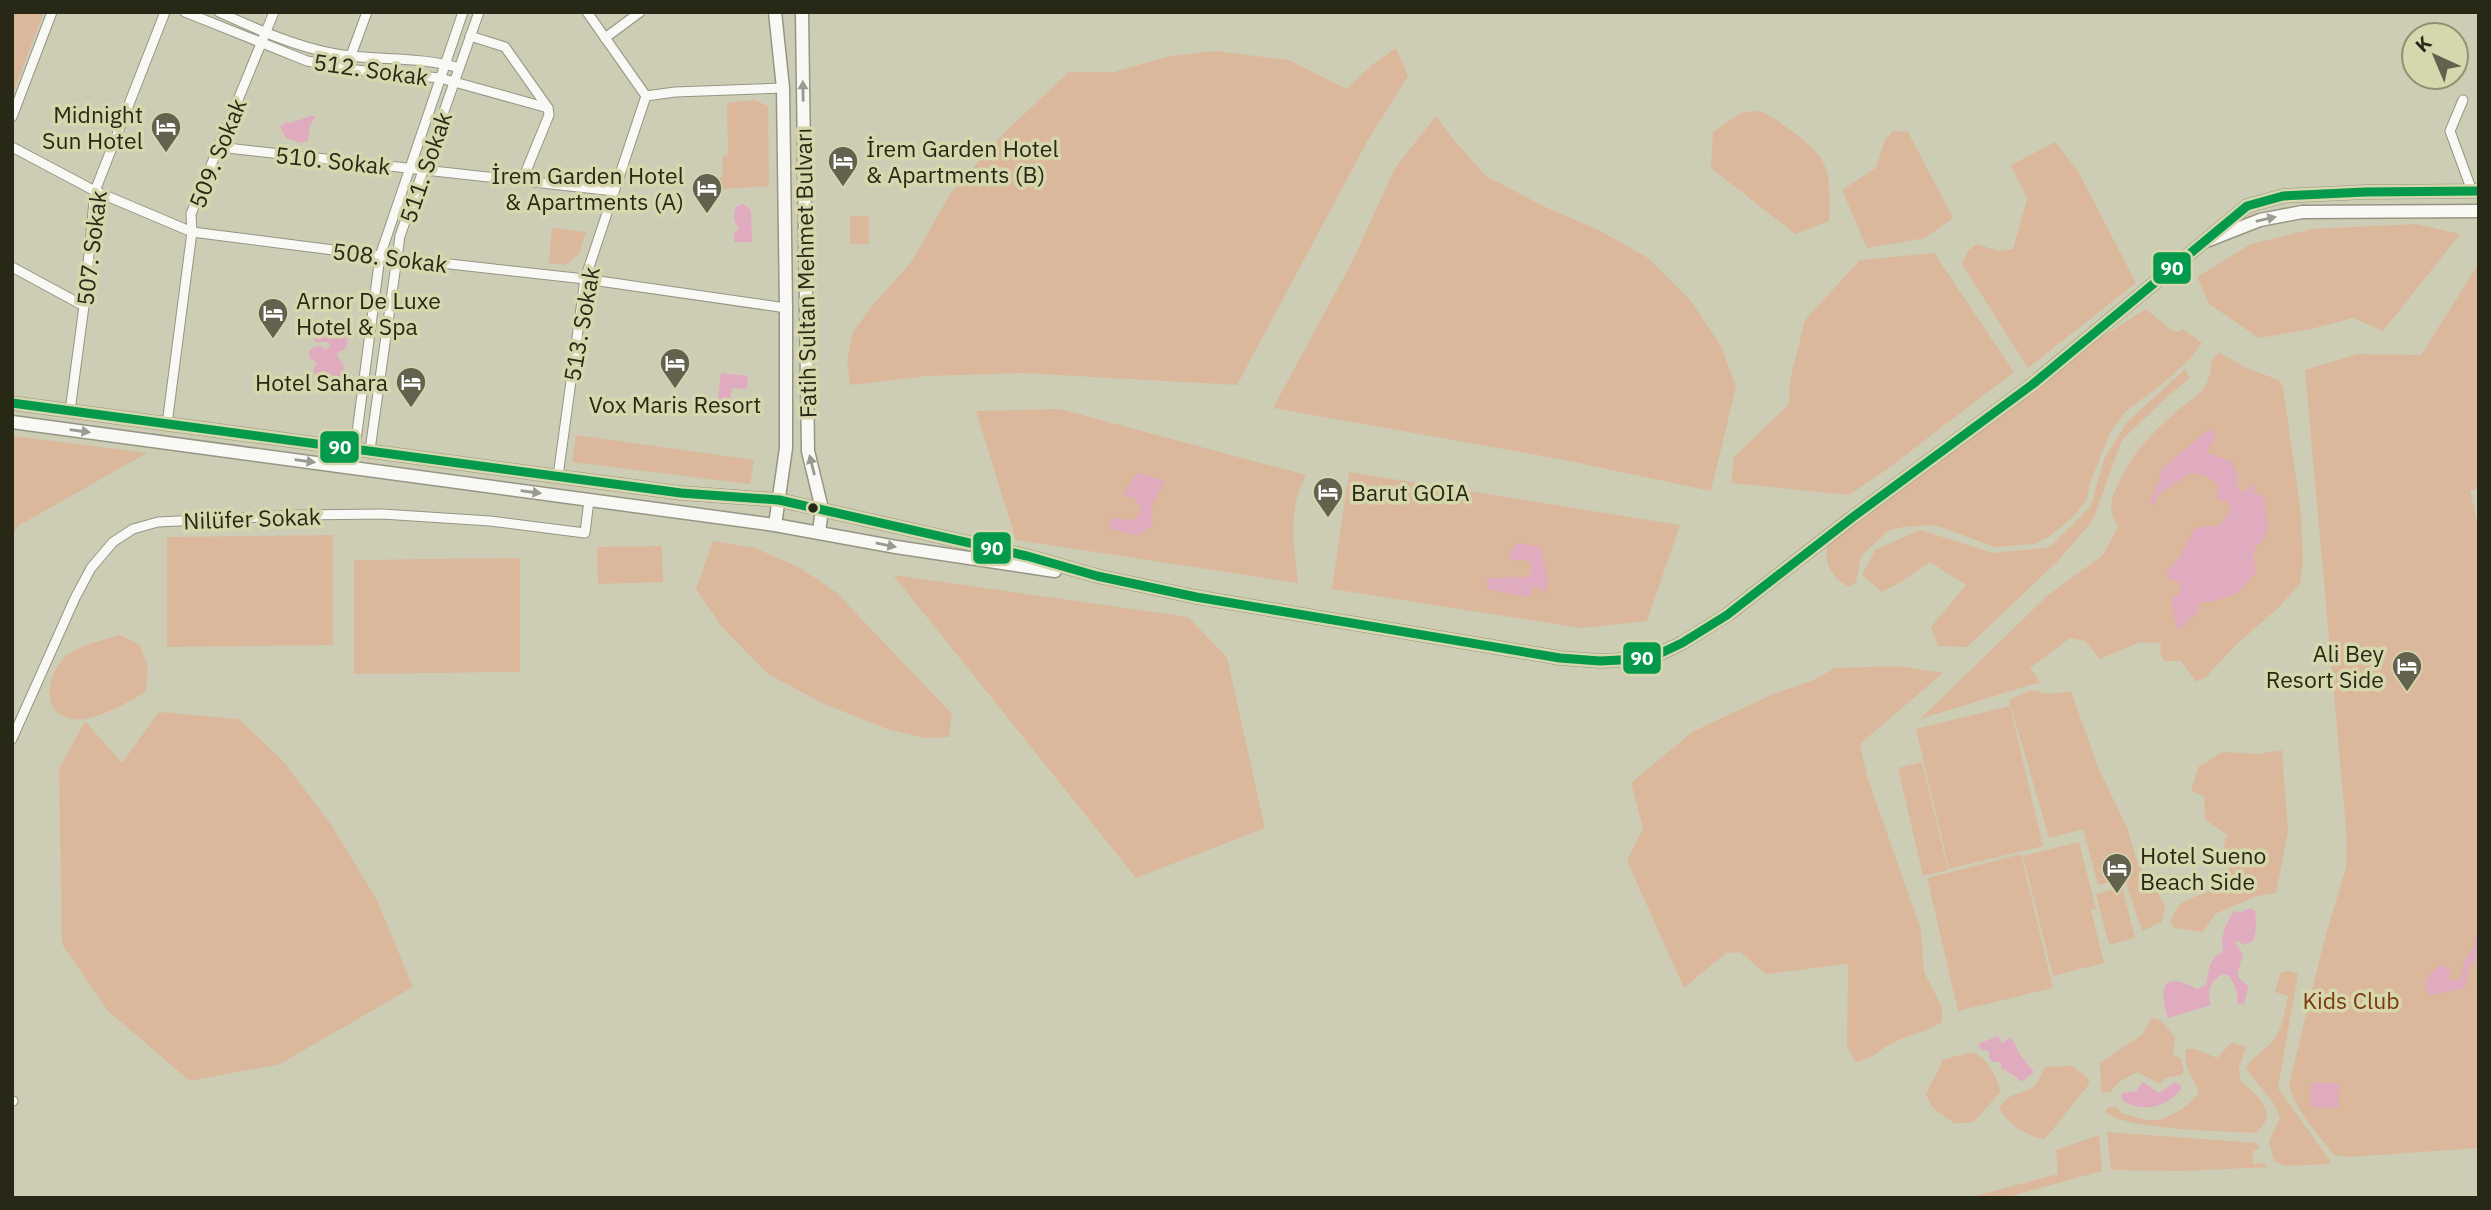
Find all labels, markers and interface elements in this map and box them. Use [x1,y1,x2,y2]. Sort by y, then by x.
north arrow [2400,21,2470,91]
text: K [2410,31,2436,57]
street label: 512. Sokak [312,46,430,92]
one-way arrow [797,80,809,102]
street label: 509. Sokak [181,94,253,212]
place label: Midnight Sun Hotel [42,99,143,155]
street label: 511. Sokak [392,107,458,227]
hotel icon: Midnight Sun Hotel [149,110,183,154]
street label: Fatih Sultan Mehmet Bulvarı [787,128,823,418]
place label: İrem Garden Hotel & Apartments (B) [866,133,1059,189]
street label: 510. Sokak [274,139,392,181]
hotel icon: İrem Garden Hotel & Apartments (B) [826,144,860,188]
place label: İrem Garden Hotel & Apartments (A) [491,160,684,216]
hotel icon: İrem Garden Hotel & Apartments (A) [690,171,724,215]
street label: 507. Sokak [69,189,113,307]
one-way arrow [2255,214,2277,225]
street label: 508. Sokak [331,235,449,279]
line badge: 90 [2152,251,2192,285]
text: 90 [2161,256,2183,280]
street label: 513. Sokak [556,264,606,384]
place label: Arnor De Luxe Hotel & Spa [296,285,441,341]
hotel icon: Arnor De Luxe Hotel & Spa [256,296,290,340]
hotel icon: Vox Maris Resort [658,346,692,390]
hotel icon: Hotel Sahara [394,365,428,409]
place label: Hotel Sahara [255,367,388,397]
place label: Vox Maris Resort [589,389,761,419]
one-way arrow [69,425,91,436]
line badge: 90 [319,430,360,464]
text: 90 [329,435,351,459]
one-way arrow [806,454,817,476]
one-way arrow [294,456,316,467]
hotel icon: Barut GOIA [1311,475,1345,519]
place label: Barut GOIA [1351,477,1470,507]
one-way arrow [520,487,542,498]
street label: Nilüfer Sokak [183,501,321,535]
unlabelled marker [806,501,820,515]
line badge: 90 [972,531,1012,565]
text: 90 [981,536,1003,560]
one-way arrow [876,539,898,550]
place label: Ali Bey Resort Side [2266,638,2385,694]
line badge: 90 [1622,641,1662,675]
text: 90 [1631,646,1653,670]
hotel icon: Ali Bey Resort Side [2390,649,2424,693]
place label: Hotel Sueno Beach Side [2140,840,2266,896]
hotel icon: Hotel Sueno Beach Side [2100,851,2134,895]
park label: Kids Club [2302,985,2400,1015]

